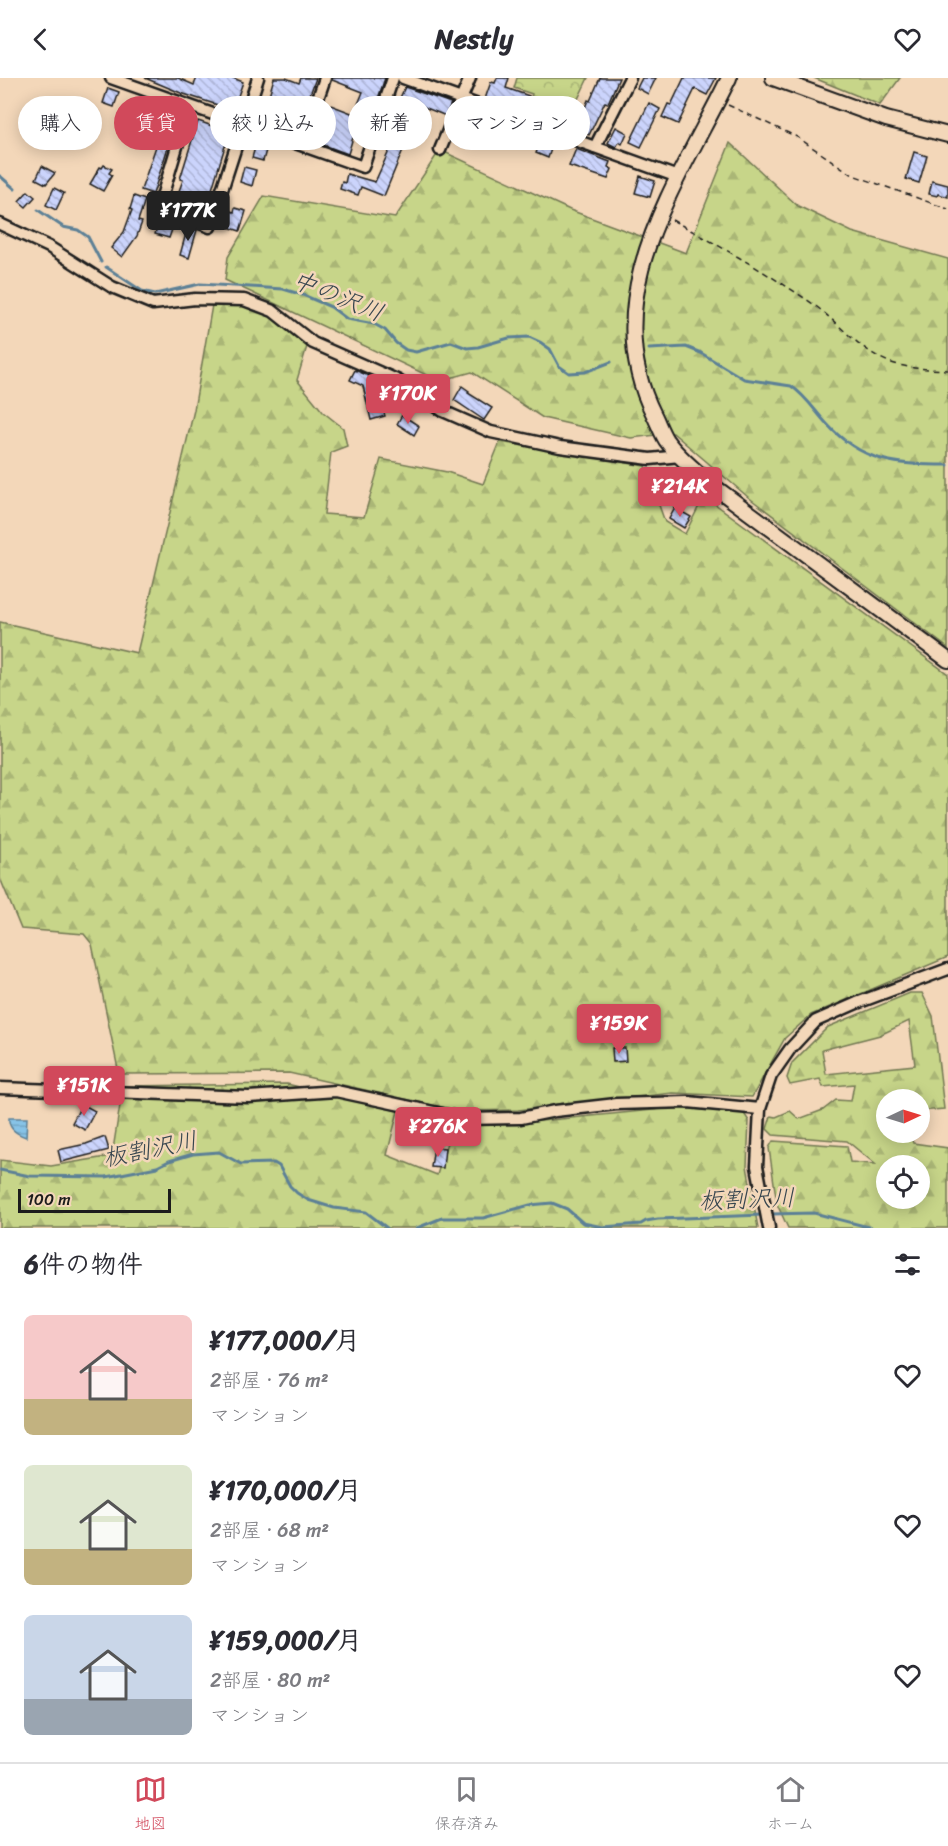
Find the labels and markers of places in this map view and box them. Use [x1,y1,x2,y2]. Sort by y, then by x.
pin: ¥177K [146,191,230,242]
pin: ¥170K [366,374,450,425]
pin: ¥214K [638,467,722,518]
pin: ¥159K [577,1004,661,1055]
pin: ¥151K [42,1066,126,1117]
pin: ¥276K [396,1107,480,1158]

